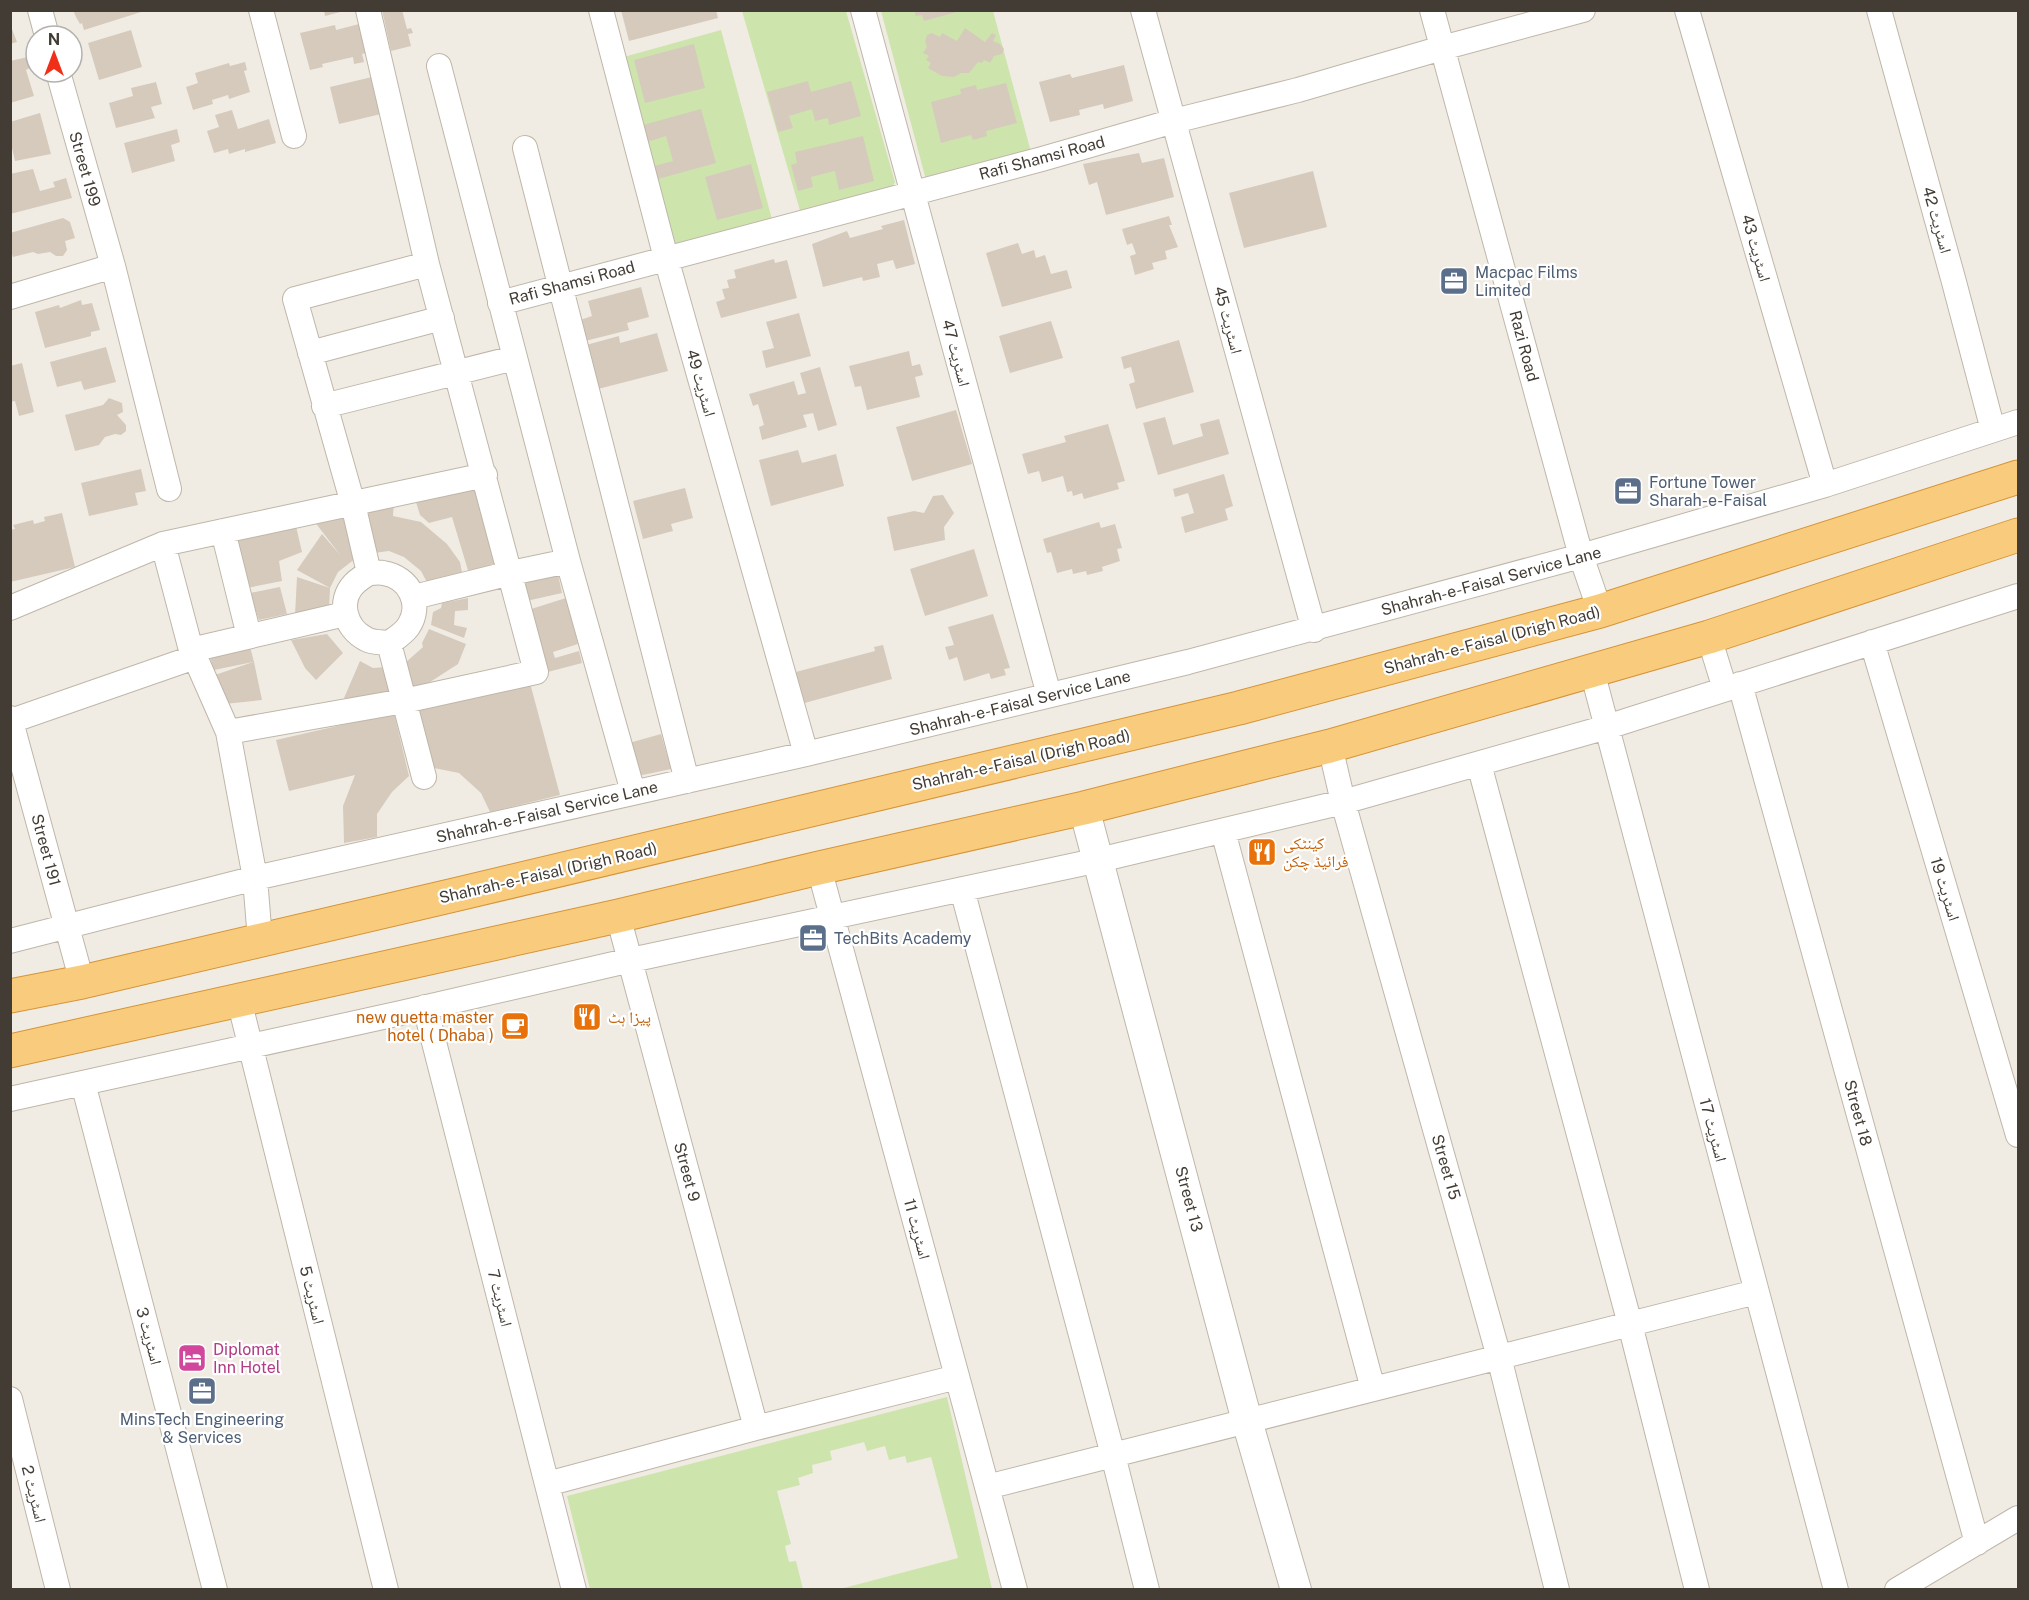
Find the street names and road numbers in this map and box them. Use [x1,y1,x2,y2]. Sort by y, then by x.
street label: Street 199 [65,129,105,209]
street label: Rafi Shamsi Road [977,132,1107,184]
street label: اسٹریٹ 42 [1918,184,1956,256]
street label: اسٹریٹ 43 [1737,212,1775,284]
street label: Rafi Shamsi Road [507,257,637,309]
street label: اسٹریٹ 45 [1210,284,1246,356]
street label: Razi Road [1505,308,1543,384]
street label: اسٹریٹ 47 [938,317,974,389]
street label: اسٹریٹ 49 [682,347,720,419]
street label: Shahrah-e-Faisal Service Lane [1379,542,1603,620]
street label: Shahrah-e-Faisal (Drigh Road) [1382,602,1602,678]
street label: Shahrah-e-Faisal Service Lane [907,666,1133,740]
street label: Shahrah-e-Faisal (Drigh Road) [910,726,1132,794]
street label: Shahrah-e-Faisal Service Lane [434,777,660,847]
street label: Street 191 [27,812,65,888]
street label: Shahrah-e-Faisal (Drigh Road) [437,839,659,907]
street label: اسٹریٹ 19 [1926,855,1964,923]
street label: Street 18 [1840,1078,1876,1148]
street label: اسٹریٹ 17 [1695,1096,1731,1164]
street label: Street 15 [1428,1132,1464,1202]
street label: Street 9 [670,1140,704,1204]
street label: Street 13 [1171,1164,1207,1234]
street label: اسٹریٹ 11 [900,1197,934,1261]
street label: اسٹریٹ 5 [296,1264,328,1326]
street label: اسٹریٹ 7 [484,1267,516,1329]
street label: اسٹریٹ 3 [132,1305,166,1367]
street label: اسٹریٹ 2 [18,1463,50,1525]

